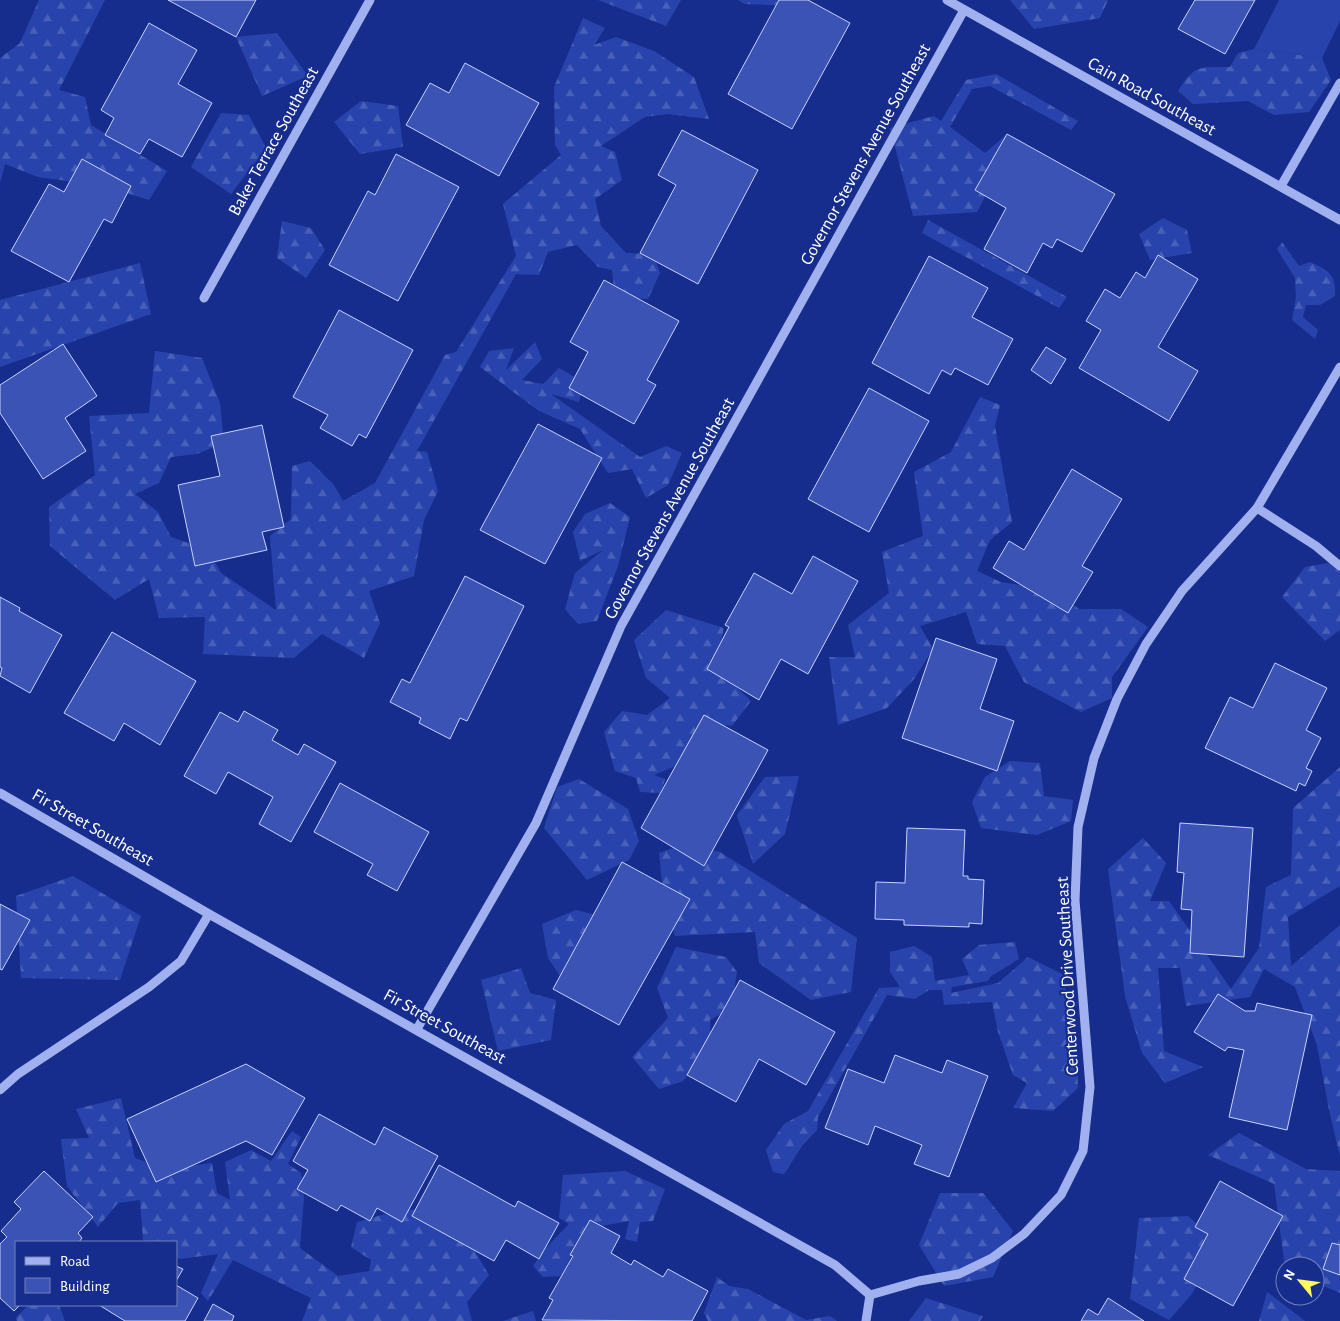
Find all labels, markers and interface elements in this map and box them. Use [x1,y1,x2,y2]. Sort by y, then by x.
street label: Governor Stevens Avenue Southeast [797,41,934,268]
street label: Cain Road Southeast [1084,54,1219,140]
street label: Baker Terrace Southeast [225,64,322,219]
street label: Governor Stevens Avenue Southeast [601,395,738,622]
street label: Fir Street Southeast [29,786,156,870]
street label: Centerwood Drive Southeast [1054,876,1082,1076]
street label: Fir Street Southeast [380,986,509,1068]
legend [15,1241,178,1306]
text: Road [60,1254,90,1269]
north arrow [1275,1256,1325,1306]
text: N [1281,1268,1298,1283]
text: Building [60,1279,110,1294]

